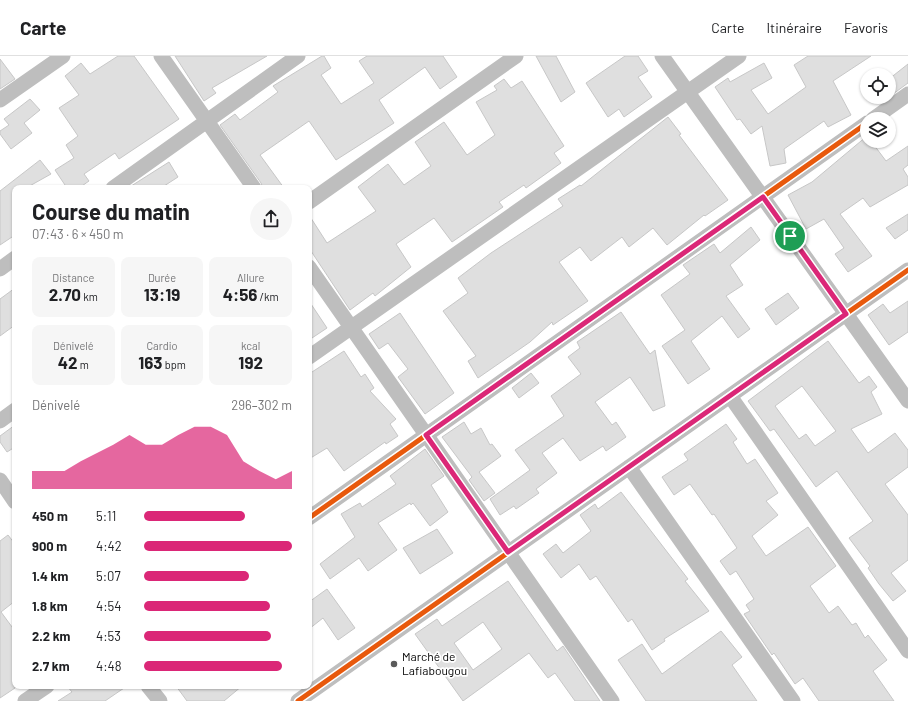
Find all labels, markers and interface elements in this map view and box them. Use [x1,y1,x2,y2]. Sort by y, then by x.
text: Carte [20,16,66,39]
text: Carte [711,19,744,36]
text: Itinéraire [766,19,822,36]
text: Favoris [844,19,888,36]
map controls [860,68,896,148]
button: locate [860,68,896,104]
button: layers [860,112,896,148]
text: Course du matin [32,198,190,224]
button: share [250,198,292,240]
pin [773,219,807,253]
icon: arrive [779,225,801,247]
text: 07:43 · 6 × 450 m [32,226,124,242]
text: Distance [52,271,94,284]
text: Durée [148,271,176,284]
text: Allure [237,271,264,284]
text: 2.70 [49,284,81,304]
text: 13:19 [144,284,180,304]
text: 4:56 [223,284,257,304]
text: km [81,290,98,303]
text: /km [257,290,279,303]
text: Dénivelé [53,339,94,352]
text: Cardio [147,339,177,352]
text: kcal [241,339,260,352]
text: 42 [58,352,78,372]
text: 163 [138,352,162,372]
text: 192 [238,352,263,372]
text: m [78,358,89,371]
text: bpm [162,358,186,371]
text: Dénivelé [32,397,80,413]
text: 296–302 m [231,397,292,413]
text: 450 m [32,508,68,524]
text: 5:11 [96,508,116,524]
text: 900 m [32,538,67,554]
text: 4:42 [96,538,122,554]
text: 1.4 km [32,568,68,584]
text: 5:07 [96,568,121,584]
text: 1.8 km [32,598,68,614]
text: 4:54 [96,598,121,614]
text: 2.2 km [32,628,70,644]
text: 4:53 [96,628,121,644]
place label: Marché de Lafiabougou [402,649,467,677]
text: 2.7 km [32,658,70,674]
text: 4:48 [96,658,122,674]
marker: Marché de Lafiabougou [389,659,399,669]

